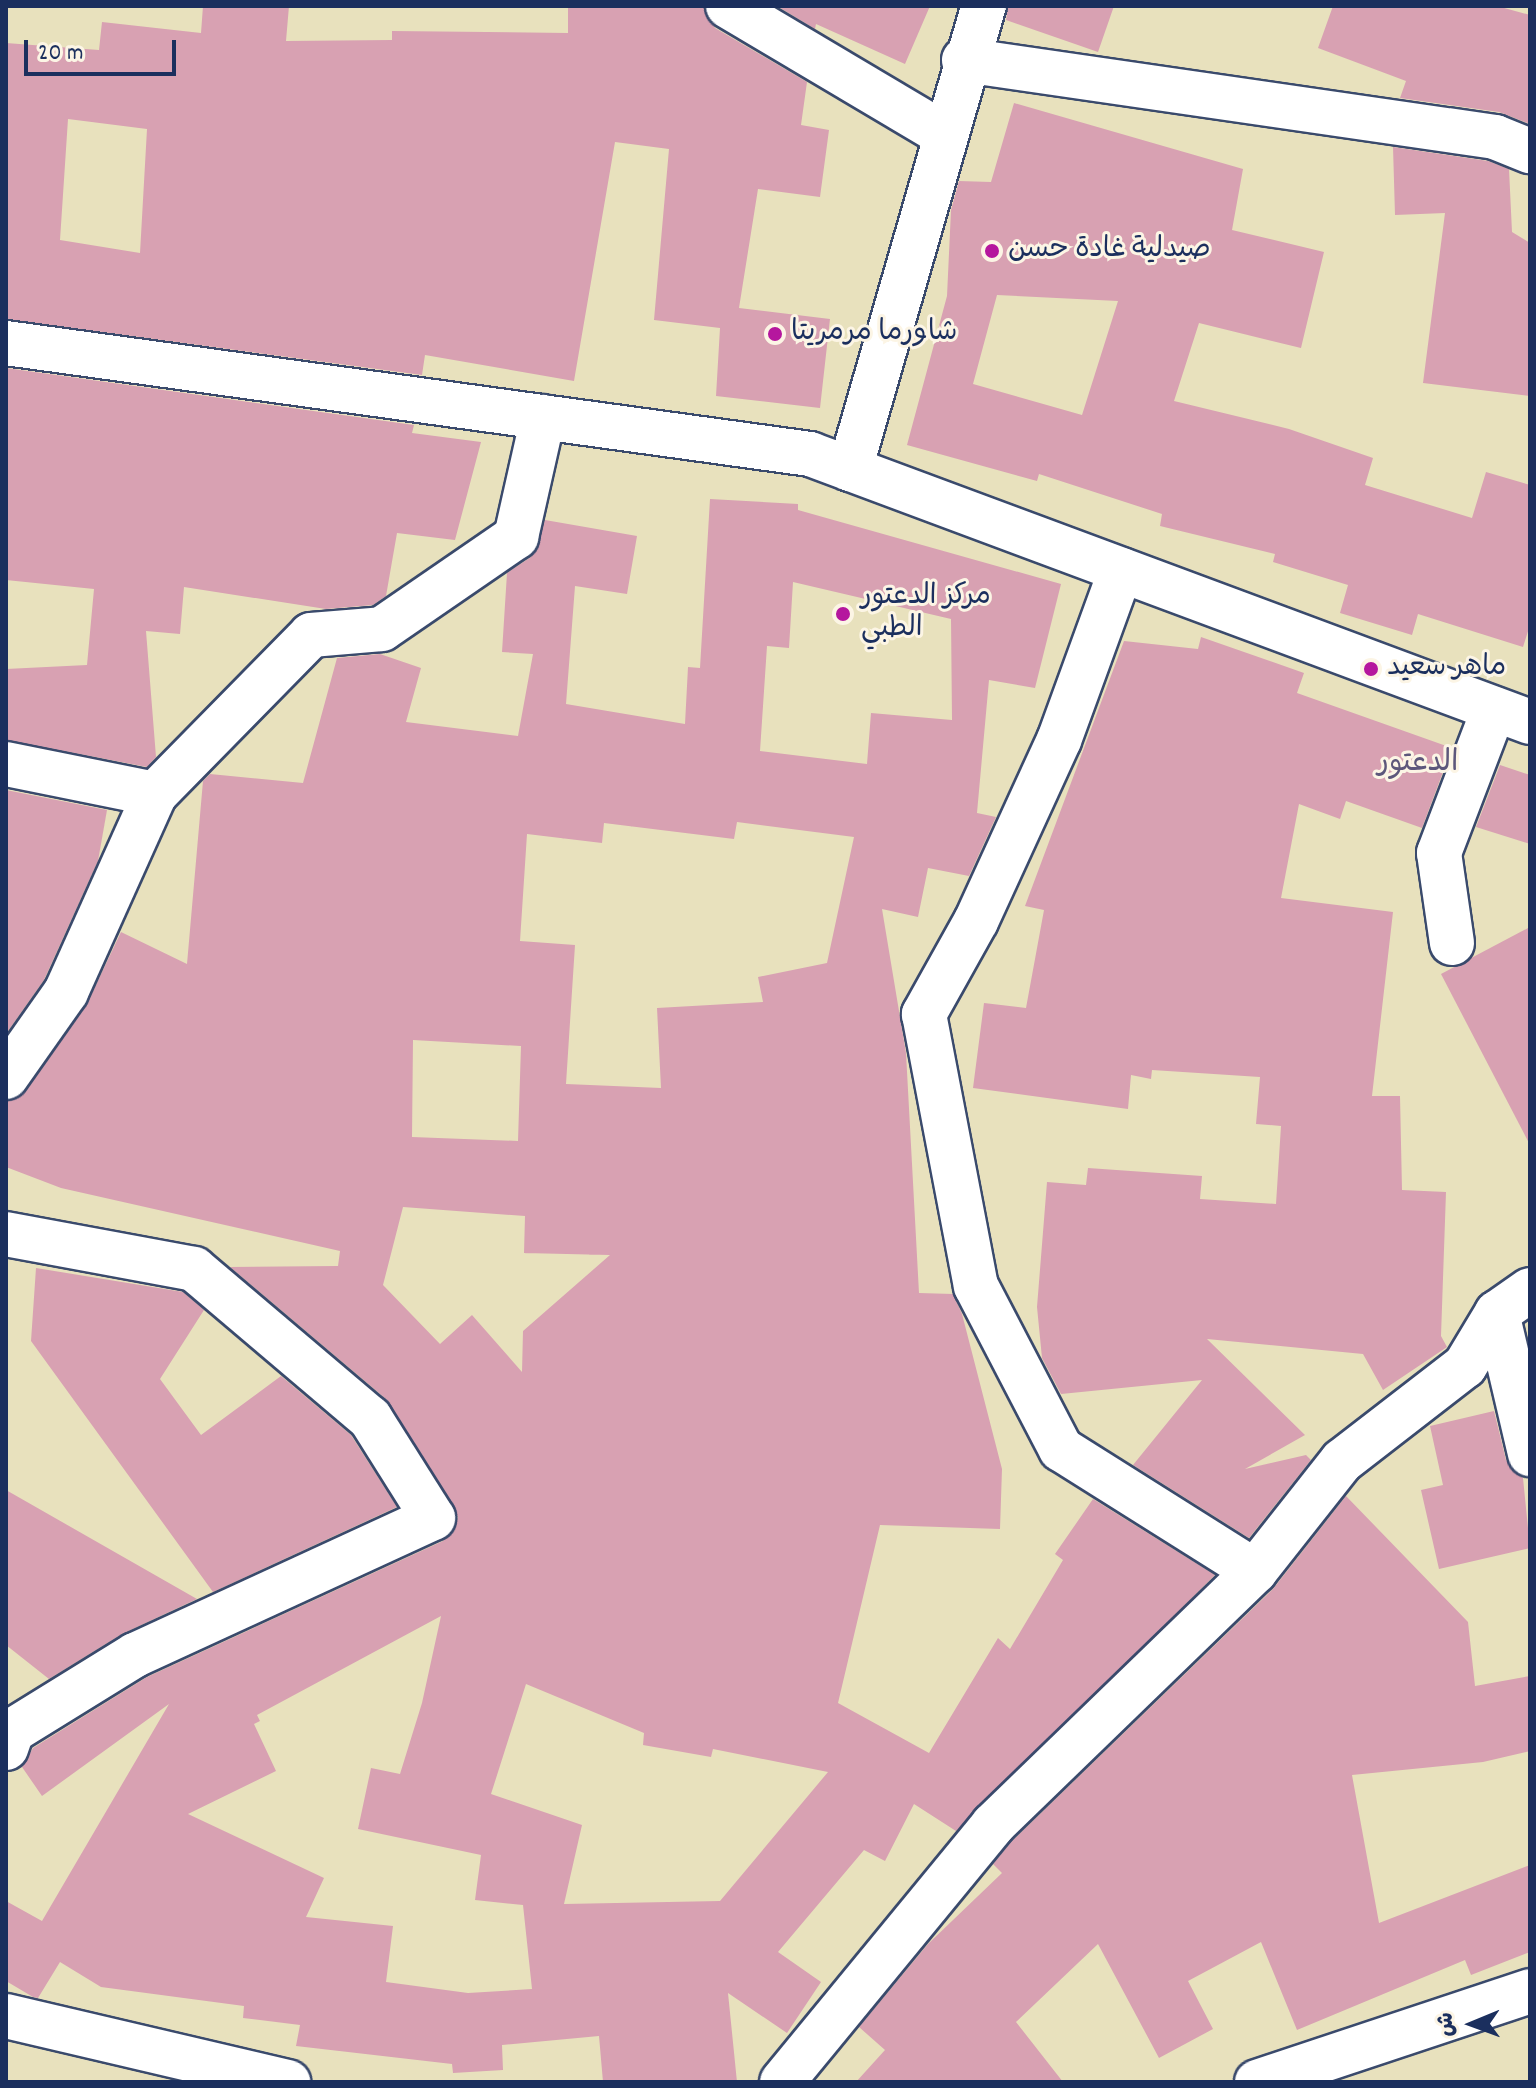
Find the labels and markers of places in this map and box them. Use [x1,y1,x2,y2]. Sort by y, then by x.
place label: صيدلية غادة حسن [1008,234,1211,268]
marker: صيدلية غادة حسن [983,242,1001,260]
place label: شاورما مرمريتا [791,317,958,351]
marker: شاورما مرمريتا [766,325,784,343]
place label: مركز الدعتور الطبي [861,581,991,647]
marker: مركز الدعتور الطبي [832,603,854,625]
place label: ماهر سعيد [1387,652,1506,686]
marker: ماهر سعيد [1362,660,1380,678]

